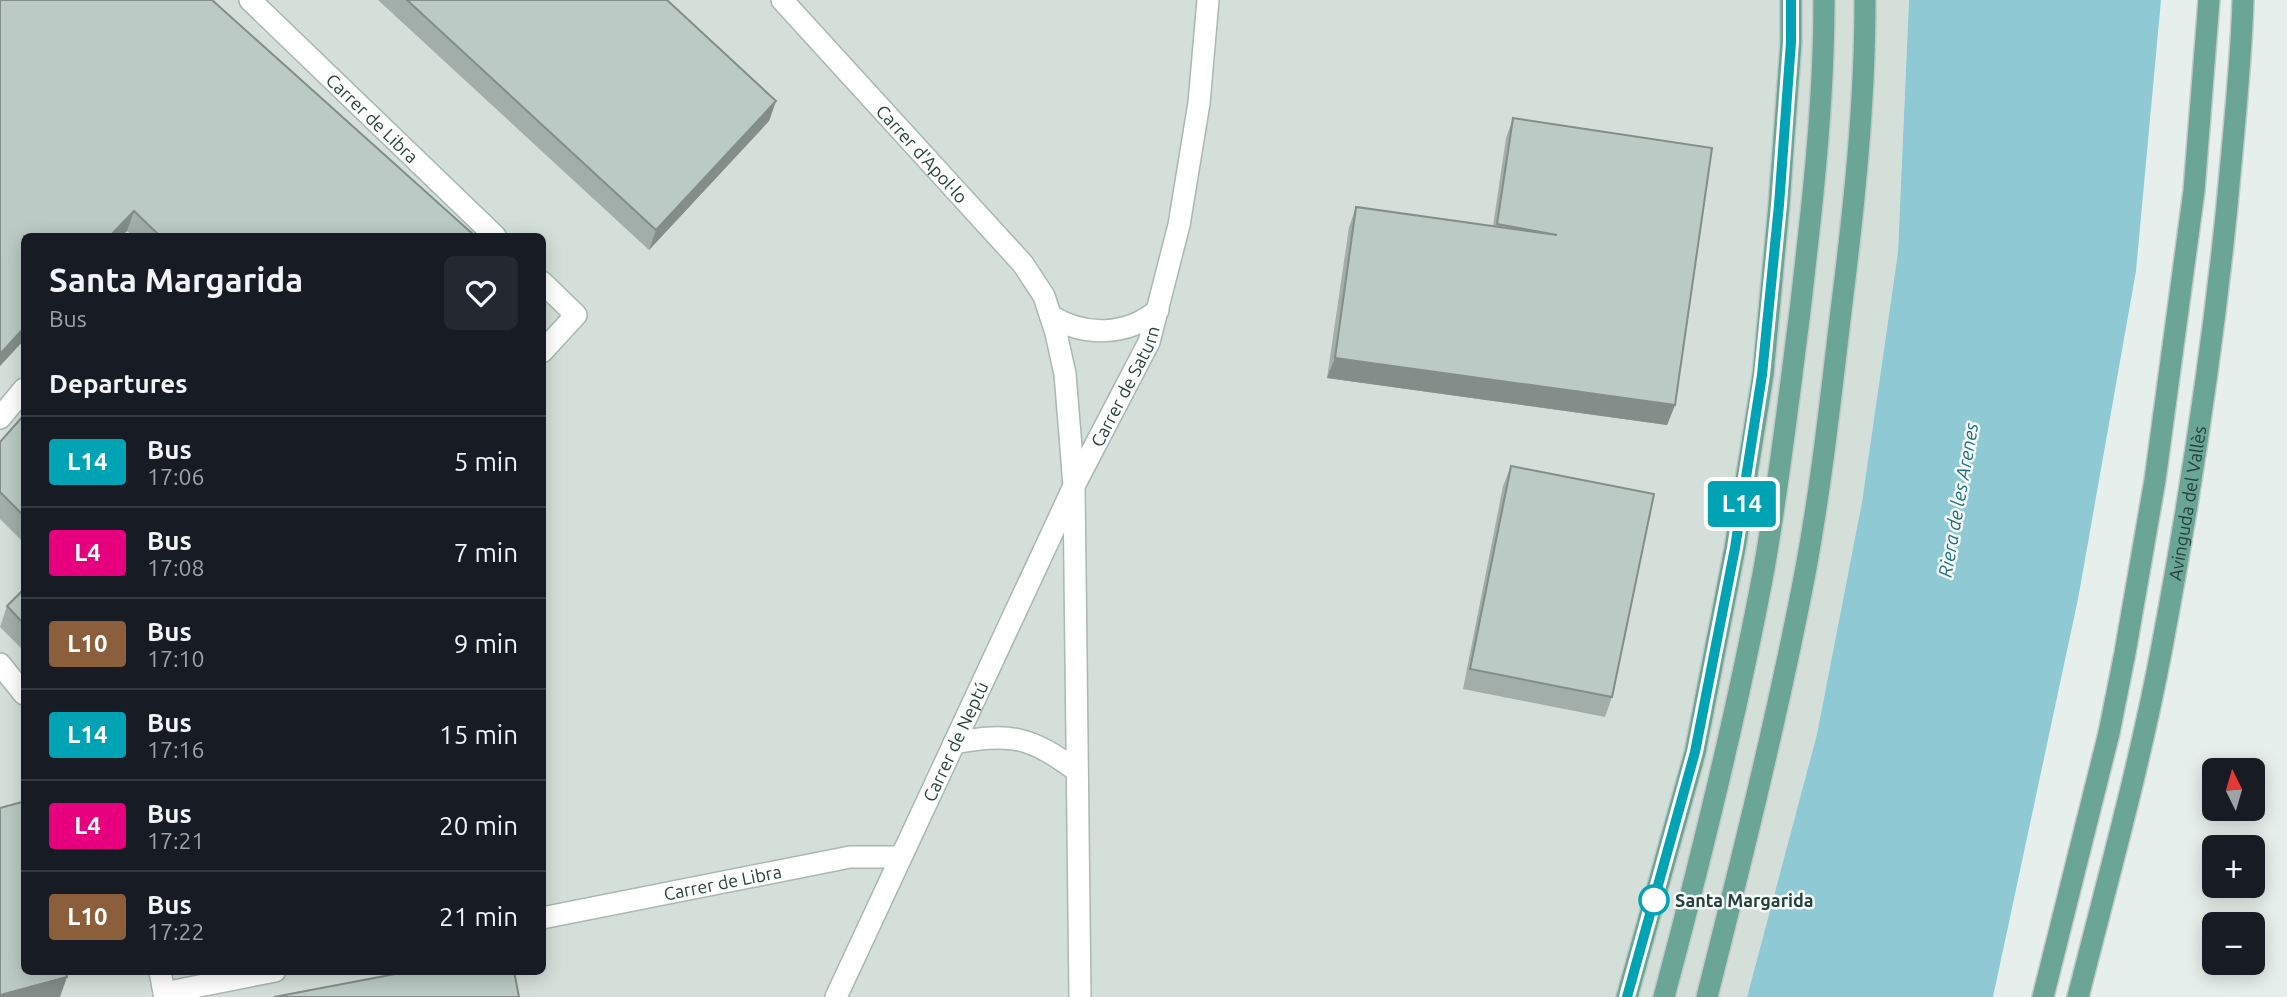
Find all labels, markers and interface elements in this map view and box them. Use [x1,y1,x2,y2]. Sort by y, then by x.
street label: Carrer de Libra [322,69,422,167]
street label: Carrer d'Apol·lo [872,100,972,207]
button: heart [444,256,518,330]
text: Santa Margarida [49,261,303,298]
text: Bus [49,306,87,331]
street label: Carrer de Saturn [1086,324,1163,450]
text: Departures [49,369,187,398]
water label: Riera de les Arenes [1934,421,1982,579]
street label: Avinguda del Vallès [2164,424,2209,582]
text: Bus [147,435,192,464]
text: 5 min [454,447,518,476]
text: L14 [67,448,108,475]
text: 17:06 [147,464,205,489]
line badge: L14 [1702,481,1782,527]
text: L14 [1722,490,1762,517]
text: Bus [147,526,192,555]
text: 7 min [454,538,518,567]
text: L4 [74,539,101,566]
text: 17:08 [147,555,205,580]
text: Bus [147,617,192,646]
text: 9 min [454,629,518,658]
text: L10 [67,630,108,657]
text: 17:10 [147,646,205,671]
street label: Carrer de Neptú [919,678,992,805]
text: Bus [147,708,192,737]
text: 15 min [439,720,518,749]
text: L14 [67,721,108,748]
text: 17:16 [147,737,205,762]
north arrow [2202,758,2264,821]
map controls [2202,758,2265,975]
text: Bus [147,799,192,828]
text: 20 min [439,811,518,840]
text: L4 [74,812,101,839]
text: 17:21 [147,828,205,853]
button: + [2202,835,2265,898]
street label: Carrer de Libra [662,861,783,904]
marker: Santa Margarida [1639,885,1669,915]
text: Bus [147,890,192,919]
place label: Santa Margarida [1675,890,1814,910]
text: 21 min [439,902,518,931]
text: L10 [67,903,108,930]
button: − [2202,912,2265,975]
text: 17:22 [147,919,205,944]

